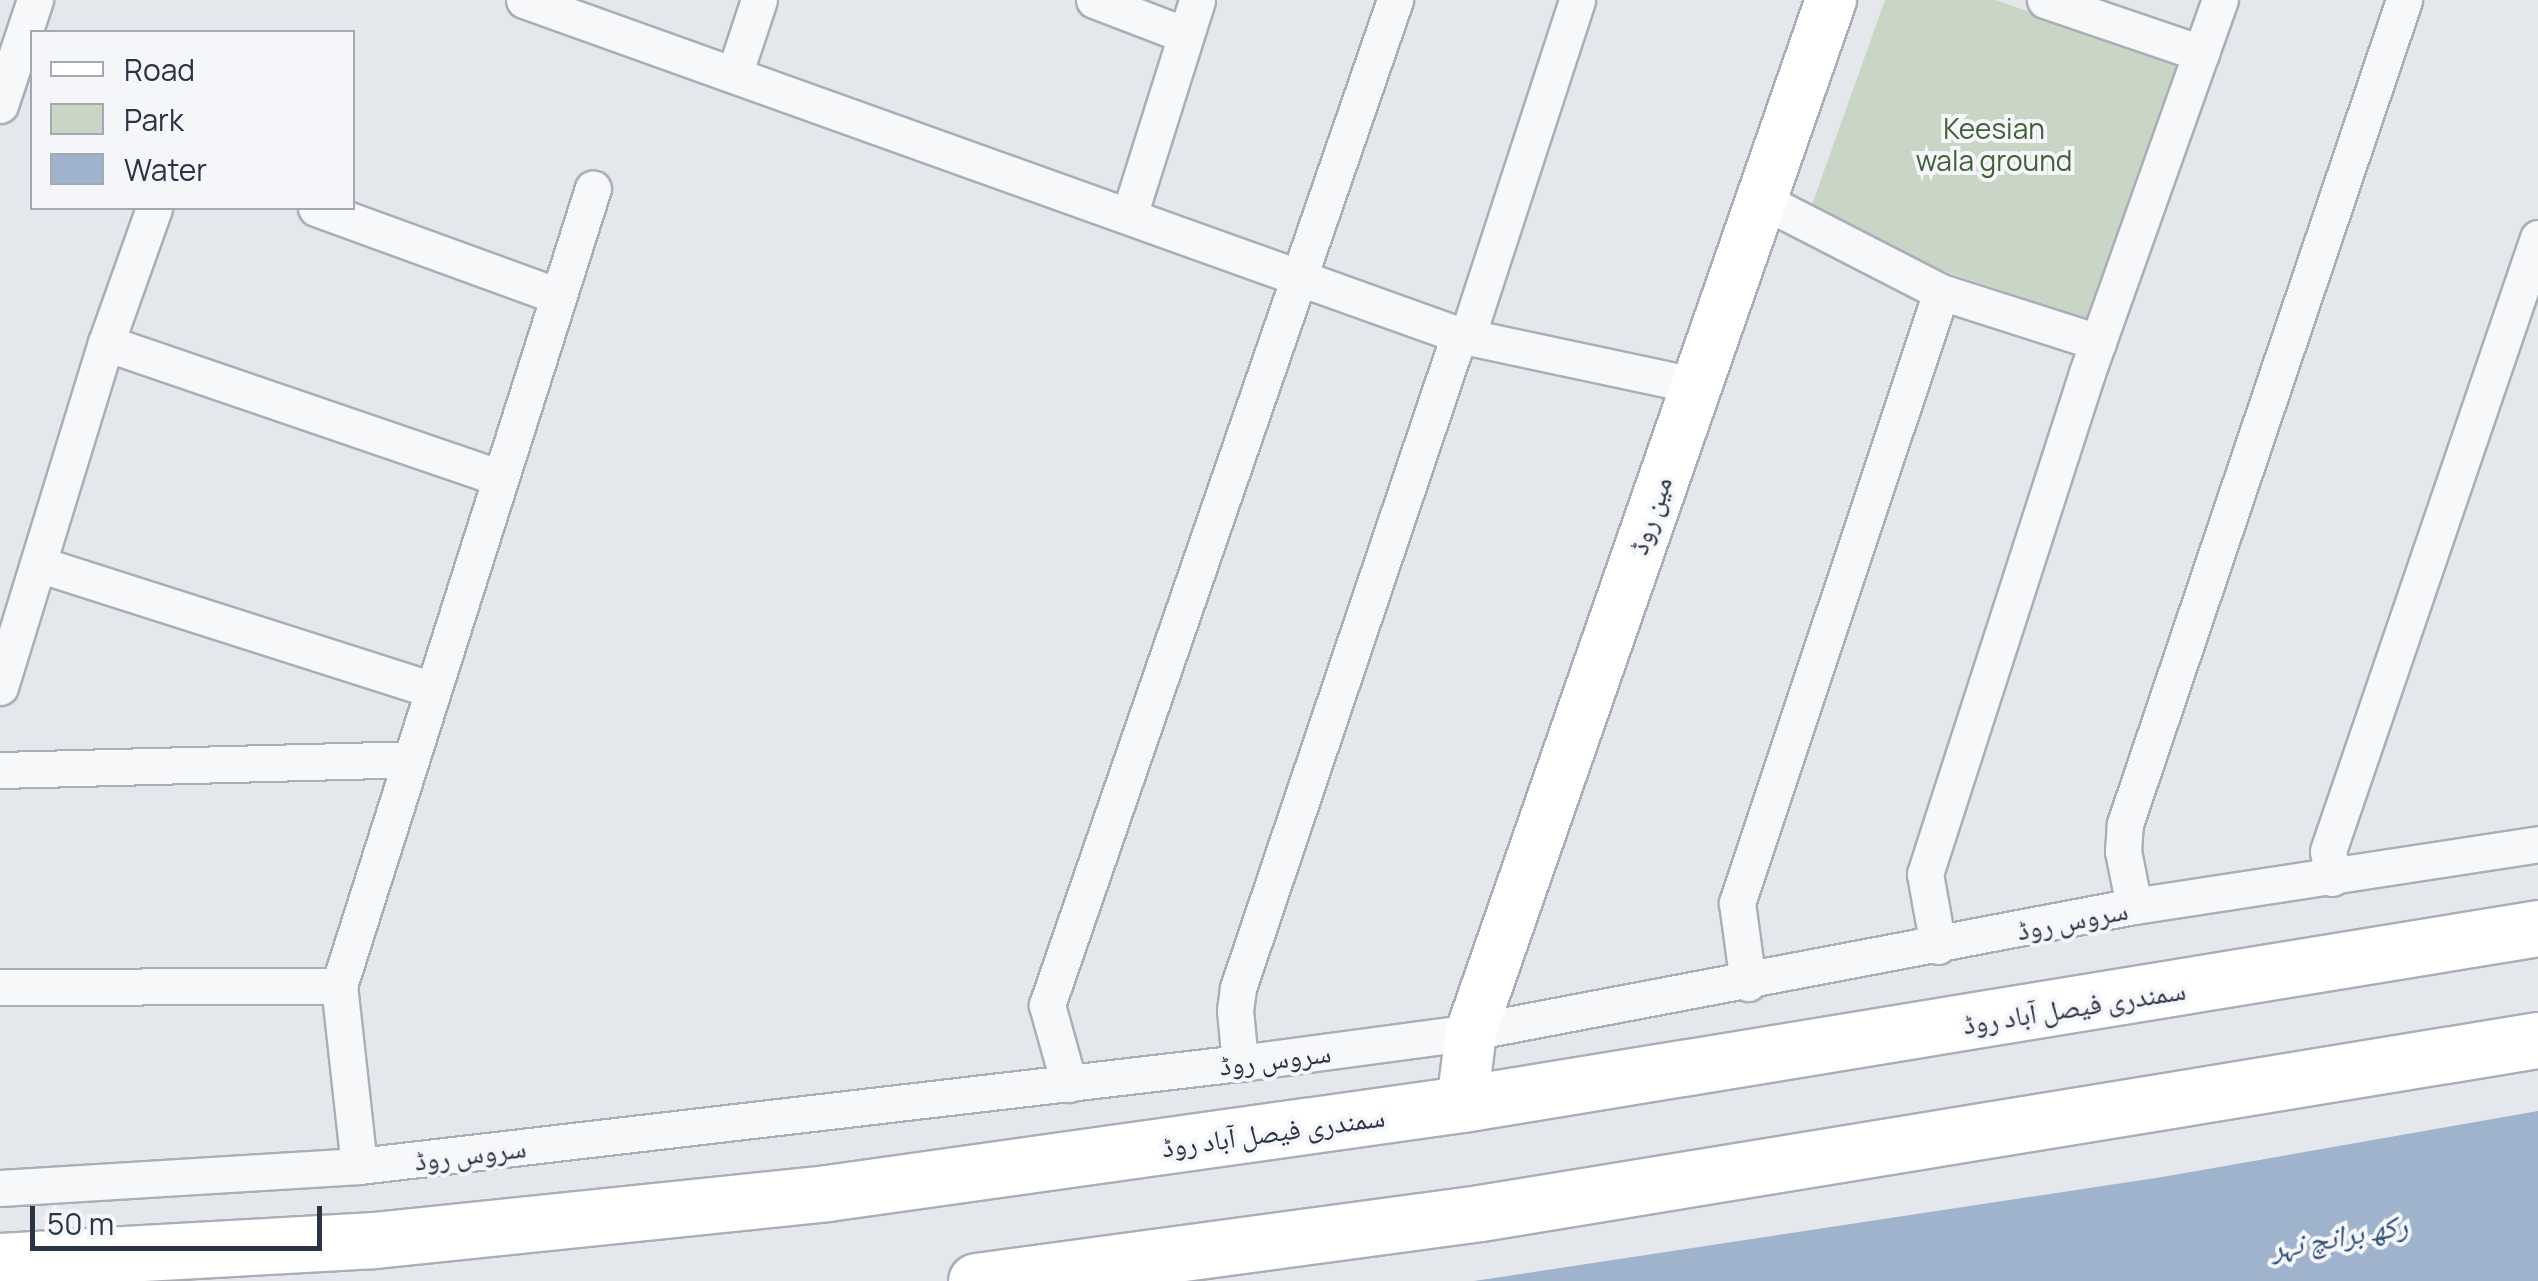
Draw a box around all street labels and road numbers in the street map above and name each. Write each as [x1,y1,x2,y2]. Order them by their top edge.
street label: مین روڈ [1620,472,1678,558]
street label: سروس روڈ [2014,892,2130,946]
street label: سمندری فیصل آباد روڈ [1960,972,2188,1040]
street label: سروس روڈ [1217,1034,1333,1082]
street label: سمندری فیصل آباد روڈ [1159,1099,1387,1163]
street label: سروس روڈ [412,1129,528,1177]

